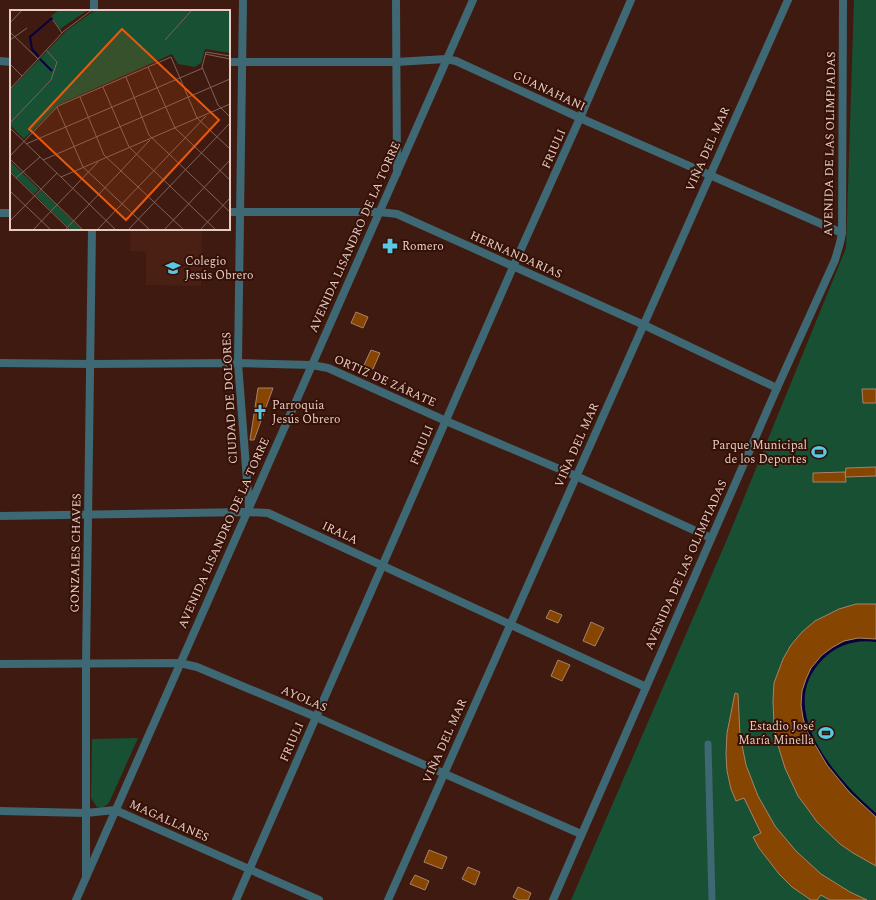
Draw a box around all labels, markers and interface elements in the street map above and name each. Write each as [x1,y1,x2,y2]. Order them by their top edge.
inset map [10,10,230,230]
street label: AVENIDA DE LAS OLIMPIADAS [819,52,841,236]
street label: GUANAHANI [509,66,589,116]
street label: VIÑA DEL MAR [681,104,735,194]
street label: FRIULI [537,126,571,172]
street label: AVENIDA LISANDRO DE LA TORRE [304,138,406,336]
street label: HERNANDARIAS [467,226,565,284]
pharmacy icon: Romero [381,237,399,255]
place label: Romero [402,237,444,256]
place label: Colegio Jesús Obrero [185,252,254,285]
school or university icon: Colegio Jesús Obrero [164,259,182,277]
street label: CIUDAD DE DOLORES [217,332,243,464]
street label: ORTIZ DE ZÁRATE [331,350,439,412]
place label: Parroquia Jesús Obrero [272,396,341,429]
street label: VIÑA DEL MAR [550,400,604,490]
church icon: Parroquia Jesús Obrero [251,403,269,421]
street label: FRIULI [405,422,439,468]
street label: AVENIDA LISANDRO DE LA TORRE [173,434,275,632]
place label: Parque Municipal de los Deportes [712,436,807,469]
sports icon: Parque Municipal de los Deportes [810,443,828,461]
street label: AVENIDA DE LAS OLIMPIADAS [640,477,732,653]
street label: GONZALES CHAVES [65,493,87,613]
street label: IRALA [319,516,361,550]
street label: AYOLAS [278,681,330,717]
street label: VIÑA DEL MAR [418,696,472,786]
place label: Estadio José María Minella [738,717,814,750]
street label: FRIULI [275,719,309,765]
sports icon: Estadio José María Minella [817,724,835,742]
street label: MAGALLANES [126,795,212,847]

